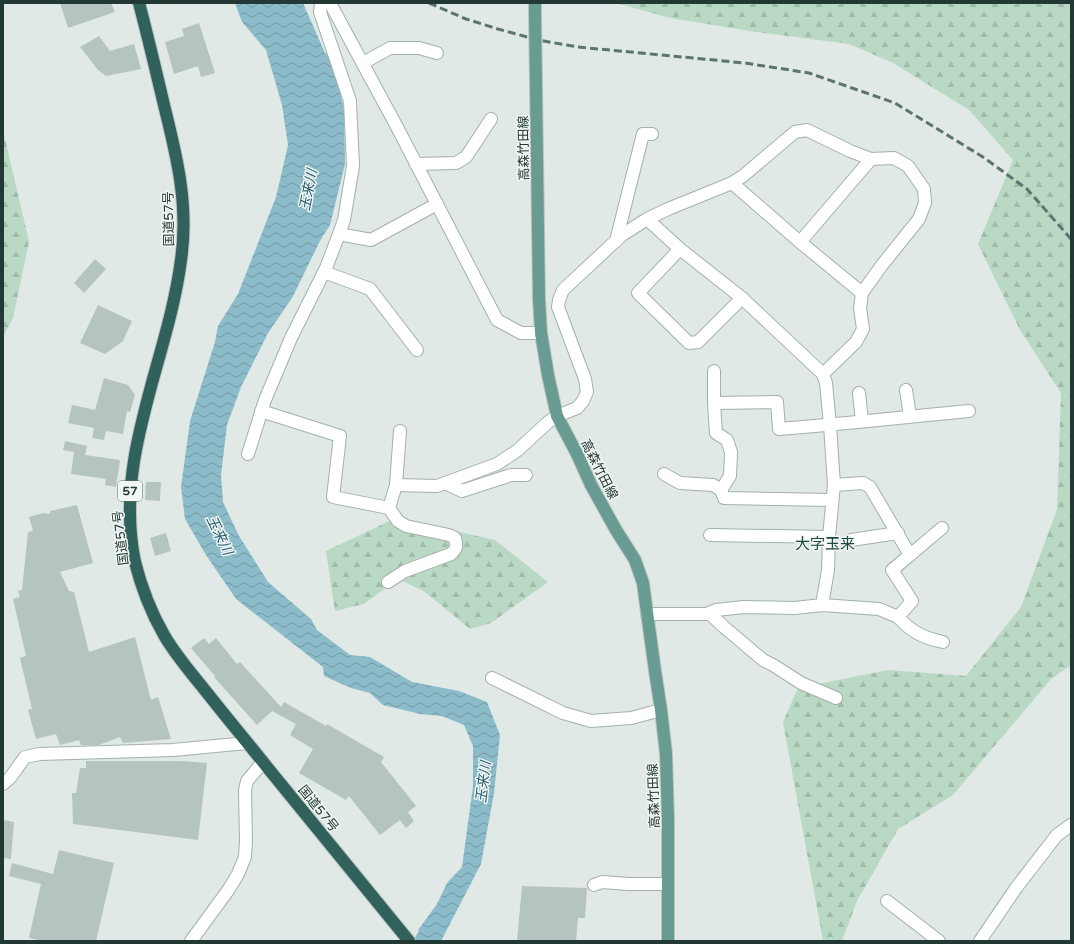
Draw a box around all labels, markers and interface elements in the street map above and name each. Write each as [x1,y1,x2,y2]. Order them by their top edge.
street label: 高森竹田線 [515,115,533,181]
water label: 玉来川 [296,166,321,212]
street label: 国道57号 [161,191,177,247]
street label: 高森竹田線 [577,437,621,502]
road number: 57 [118,481,142,501]
street label: 国道57号 [110,509,132,566]
water label: 玉来川 [203,513,237,560]
district label: 大字玉来 [795,535,855,553]
water label: 玉来川 [473,758,495,804]
street label: 高森竹田線 [645,763,663,829]
street label: 国道57号 [295,782,342,835]

